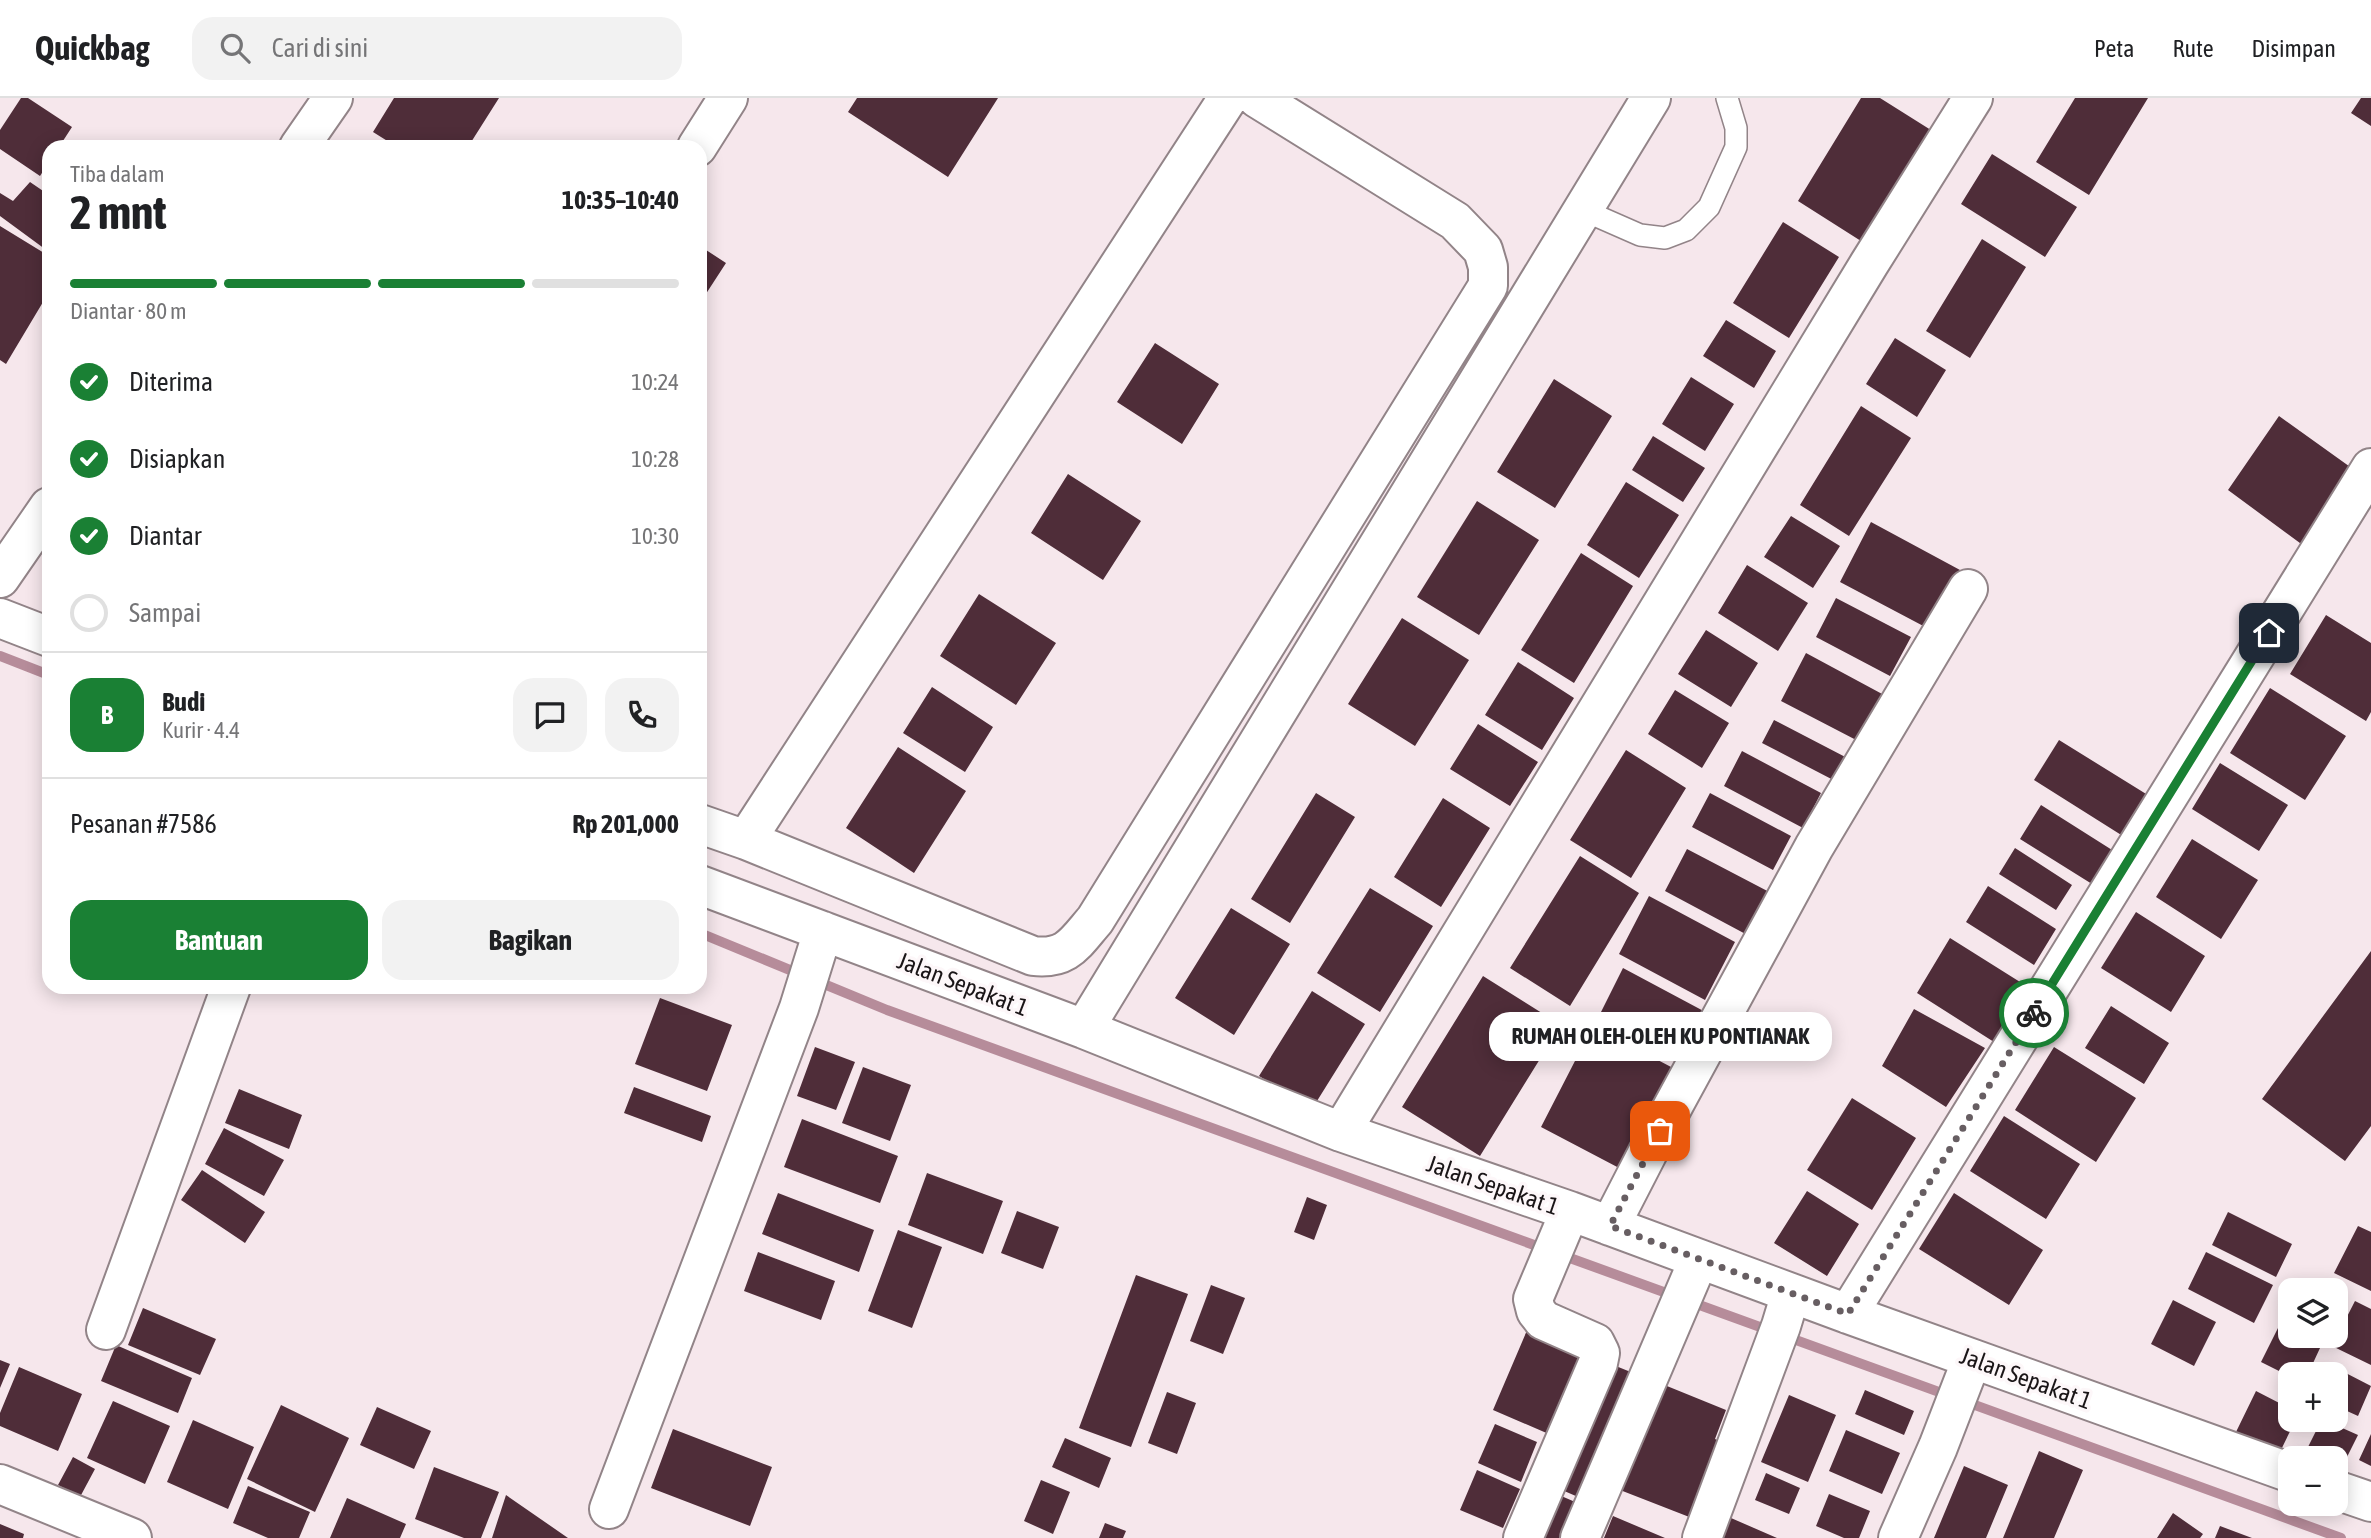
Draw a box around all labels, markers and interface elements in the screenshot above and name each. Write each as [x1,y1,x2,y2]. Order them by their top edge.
search box [192,17,682,80]
text: Quickbag [35,29,150,67]
icon: search [216,29,254,67]
text: Cari di sini [272,33,368,63]
text: Peta [2094,35,2134,62]
text: Rute [2172,35,2214,62]
text: Disimpan [2252,35,2336,62]
text: Tiba dalam [70,161,165,187]
text: 10:35–10:40 [562,185,679,215]
text: 2 mnt [70,186,167,239]
text: Diantar · 80 m [70,298,187,324]
icon: check [70,363,108,401]
text: Diterima [129,367,213,397]
text: 10:24 [631,369,679,395]
icon: check [70,440,108,478]
text: Disiapkan [129,444,225,474]
text: 10:28 [631,446,679,472]
icon: check [70,517,108,555]
text: Diantar [129,521,202,551]
text: 10:30 [631,523,679,549]
text: Sampai [129,598,201,628]
pin [2239,603,2299,663]
icon: home [2250,614,2288,652]
button: chat [513,678,587,752]
button: phone [605,678,679,752]
text: Budi [162,687,205,717]
text: B [101,700,113,730]
text: Kurir · 4.4 [162,717,240,743]
text: Pesanan #7586 [70,809,217,839]
text: Rp 201,000 [572,809,679,839]
button: Bantuan [70,900,368,980]
button: Bagikan [382,900,679,980]
street label: Jalan Sepakat 1 [894,947,1032,1021]
courier [1999,978,2069,1048]
icon: bike [2015,994,2053,1032]
callout: RUMAH OLEH-OLEH KU PONTIANAK [1488,1012,1831,1061]
text: RUMAH OLEH-OLEH KU PONTIANAK [1512,1023,1809,1049]
pin [1630,1101,1690,1161]
icon: bag [1641,1112,1679,1150]
street label: Jalan Sepakat 1 [1423,1150,1563,1220]
map controls [2278,1278,2348,1516]
button: layers [2278,1278,2348,1348]
street label: Jalan Sepakat 1 [1957,1342,2095,1414]
button: + [2278,1362,2348,1432]
button: − [2278,1446,2348,1516]

